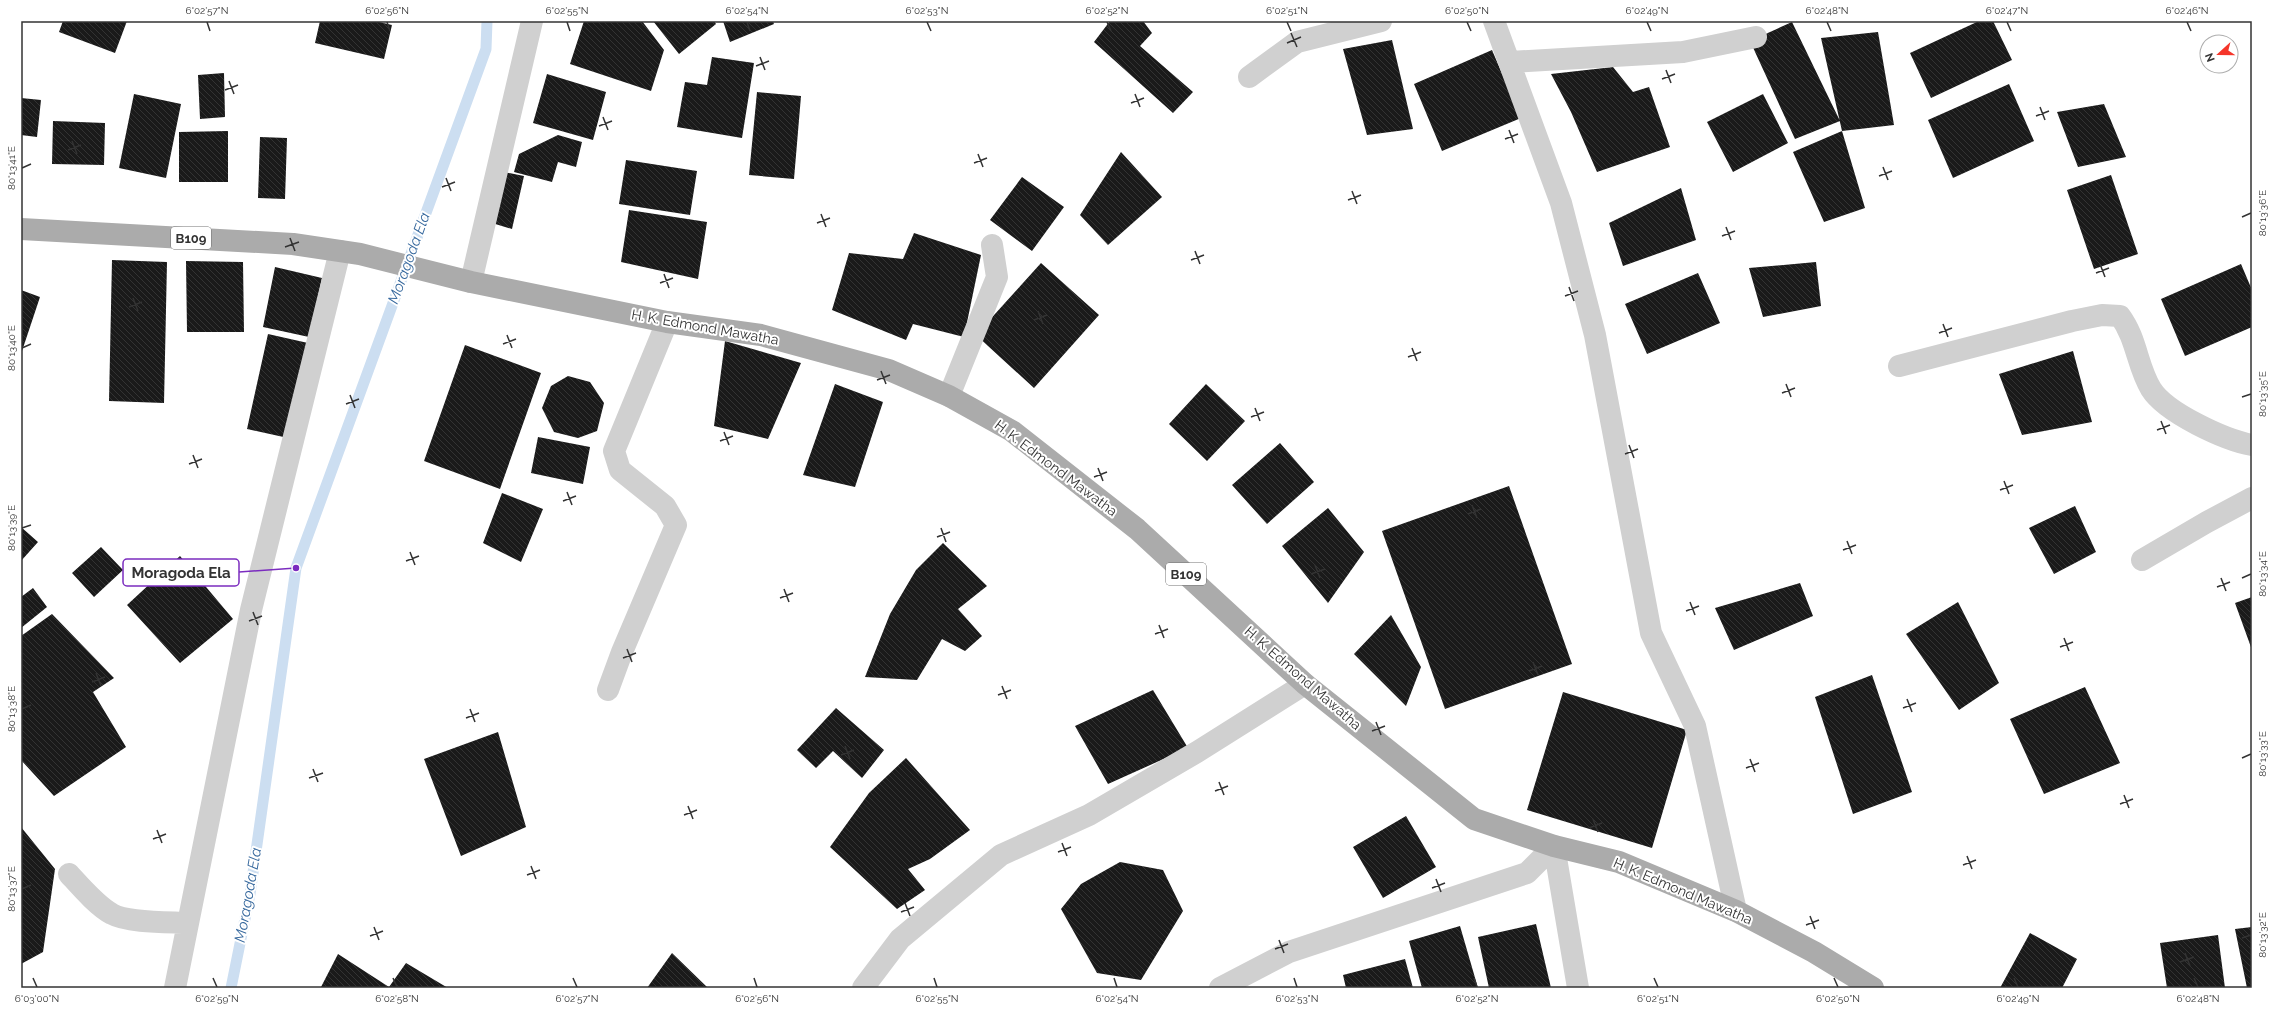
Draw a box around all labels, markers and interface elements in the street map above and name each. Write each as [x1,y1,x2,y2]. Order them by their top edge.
text: 6°02'57"N [185,5,229,16]
text: 6°02'56"N [365,5,409,16]
text: 6°02'55"N [545,5,589,16]
text: 6°02'54"N [725,5,769,16]
text: 6°02'53"N [906,5,949,16]
text: 6°02'52"N [1086,5,1128,16]
text: 6°02'51"N [1266,5,1308,16]
text: 6°02'50"N [1445,5,1489,16]
text: 6°02'49"N [1626,5,1668,16]
text: 6°02'48"N [1805,5,1849,16]
text: 6°02'47"N [1986,5,2028,16]
text: 6°02'46"N [2165,5,2209,16]
north arrow [2199,34,2239,74]
text: N [2203,51,2218,64]
text: 80°13'41"E [6,146,17,190]
text: 80°13'36"E [2257,190,2268,236]
water label: Moragoda Ela [384,210,434,306]
road number: B109 [171,227,211,249]
street label: H. K. Edmond Mawatha [630,306,780,348]
text: 80°13'40"E [6,325,17,371]
text: 80°13'35"E [2257,371,2268,417]
street label: H. K. Edmond Mawatha [992,417,1120,519]
text: 80°13'39"E [6,505,17,551]
text: 80°13'34"E [2257,551,2268,597]
callout: Moragoda Ela [123,559,239,586]
road number: B109 [1166,563,1206,585]
text: Moragoda Ela [131,564,231,582]
street label: H. K. Edmond Mawatha [1241,623,1365,733]
text: 80°13'38"E [6,686,17,732]
text: 80°13'33"E [2257,731,2268,777]
water label: Moragoda Ela [231,846,265,944]
street label: H. K. Edmond Mawatha [1611,854,1755,928]
text: 80°13'37"E [6,866,17,912]
text: 80°13'32"E [2257,912,2268,958]
text: 6°03'00"N [15,993,59,1004]
text: 6°02'59"N [195,993,239,1004]
text: 6°02'58"N [375,993,419,1004]
text: 6°02'57"N [555,993,599,1004]
text: 6°02'56"N [735,993,779,1004]
text: 6°02'55"N [915,993,959,1004]
text: 6°02'54"N [1095,993,1139,1004]
text: 6°02'53"N [1276,993,1319,1004]
text: 6°02'52"N [1456,993,1498,1004]
text: 6°02'51"N [1637,993,1679,1004]
text: 6°02'50"N [1816,993,1860,1004]
text: 6°02'49"N [1997,993,2039,1004]
text: 6°02'48"N [2176,993,2220,1004]

